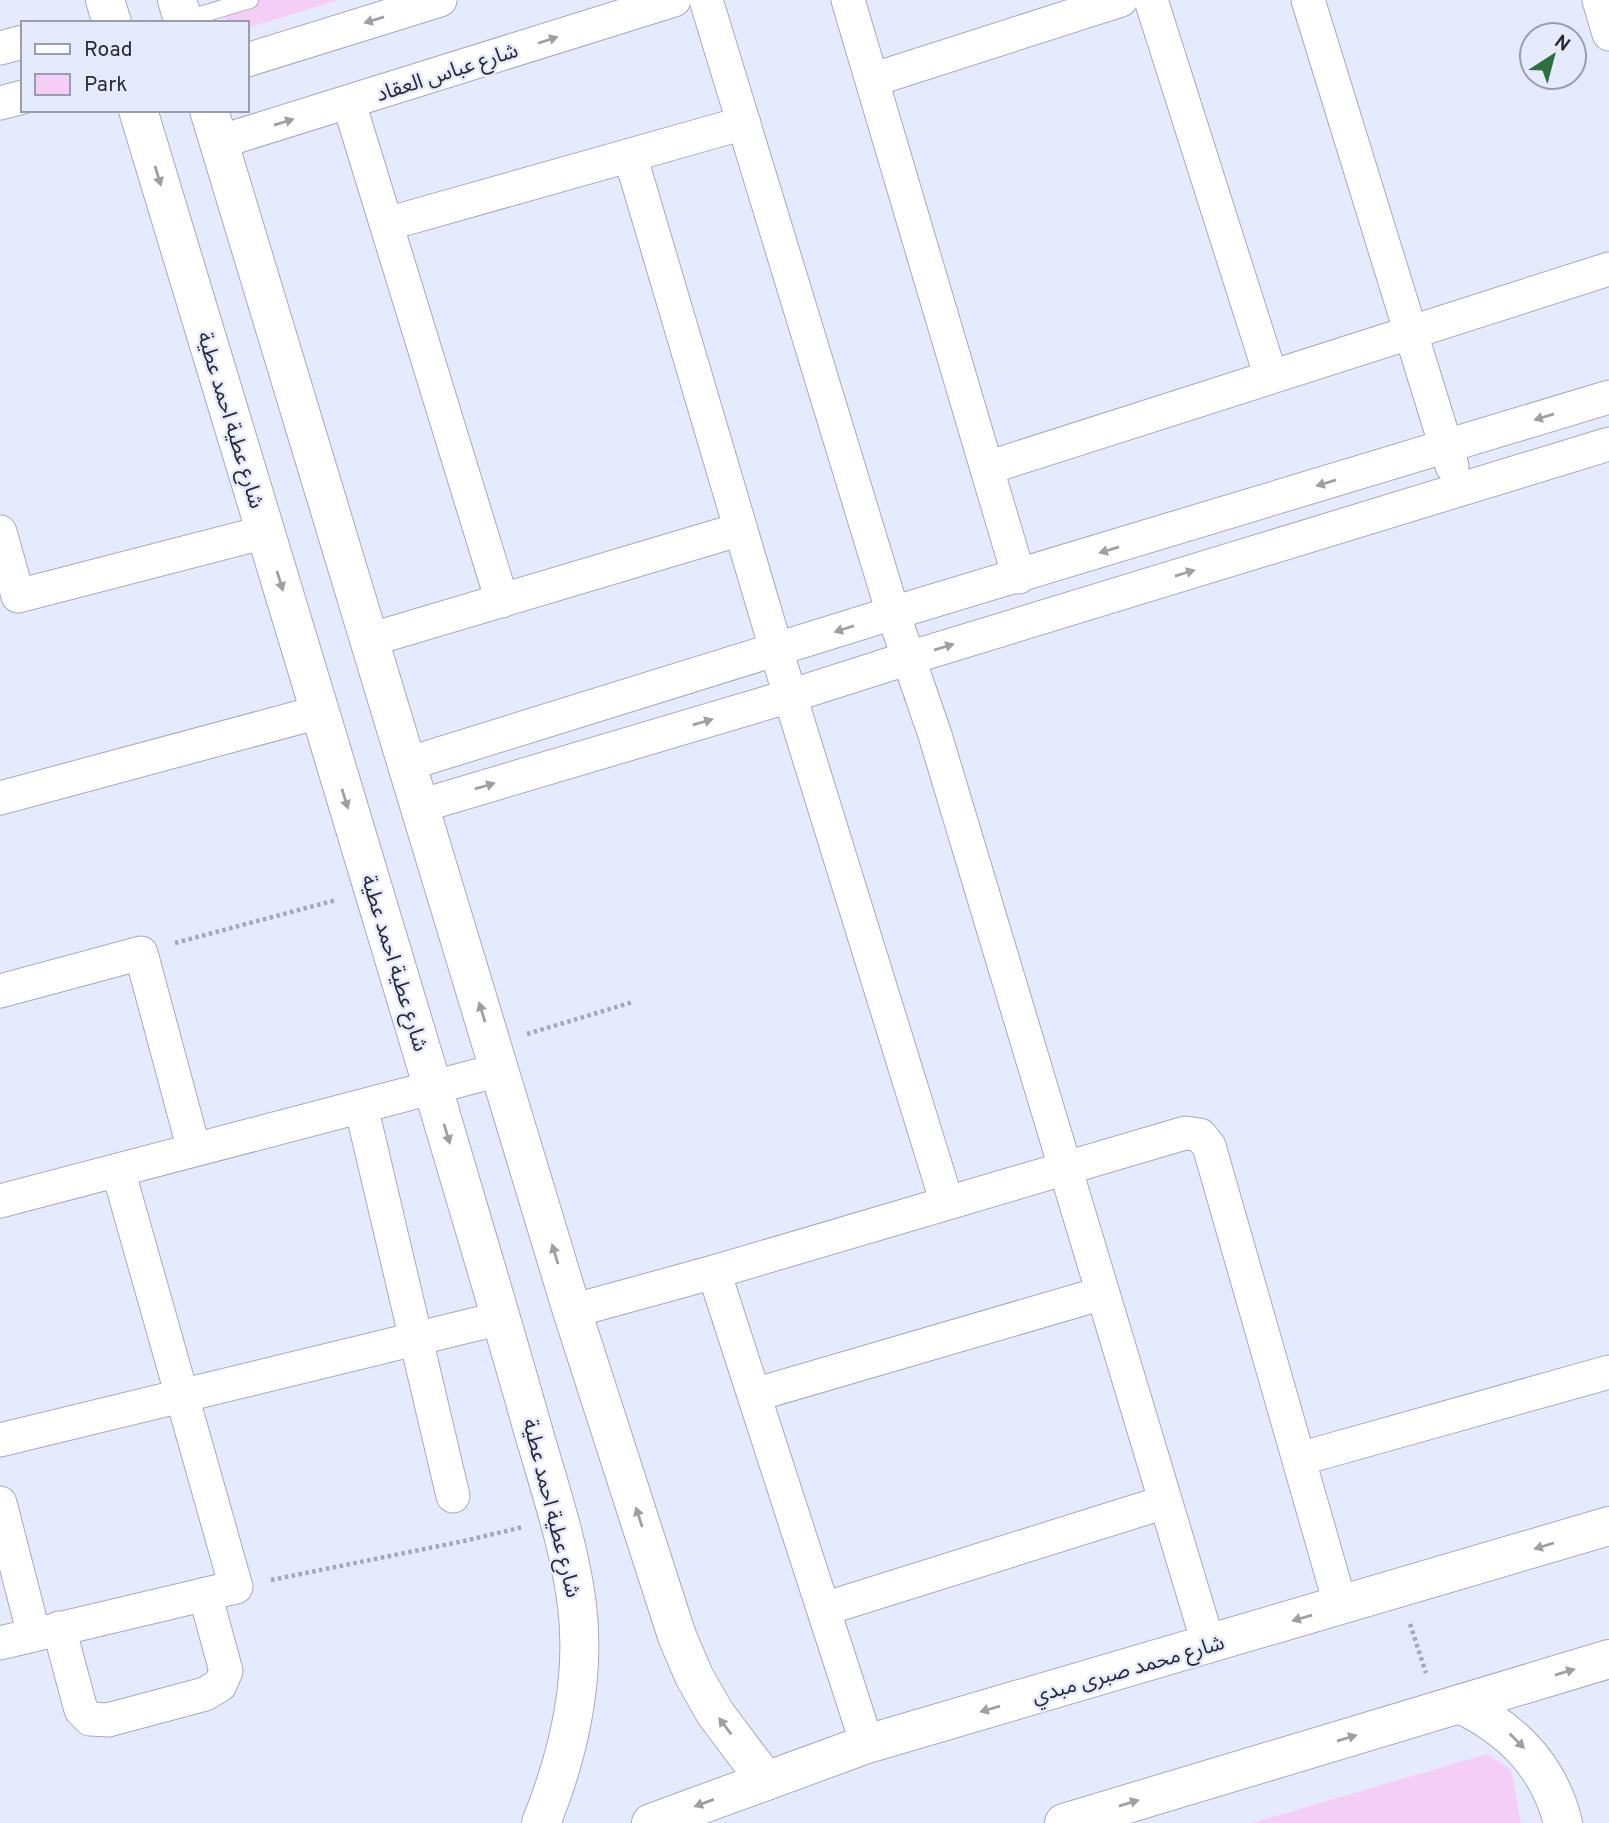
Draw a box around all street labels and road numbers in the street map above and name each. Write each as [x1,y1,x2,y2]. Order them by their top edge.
street label: شارع عباس العقاد [373,38,522,109]
street label: شارع عطية احمد عطية [190,329,269,512]
street label: شارع عطية احمد عطية [354,872,433,1055]
street label: شارع عطية احمد عطية [515,1416,586,1601]
street label: شارع محمد صبرى مبدي [1029,1630,1228,1712]

